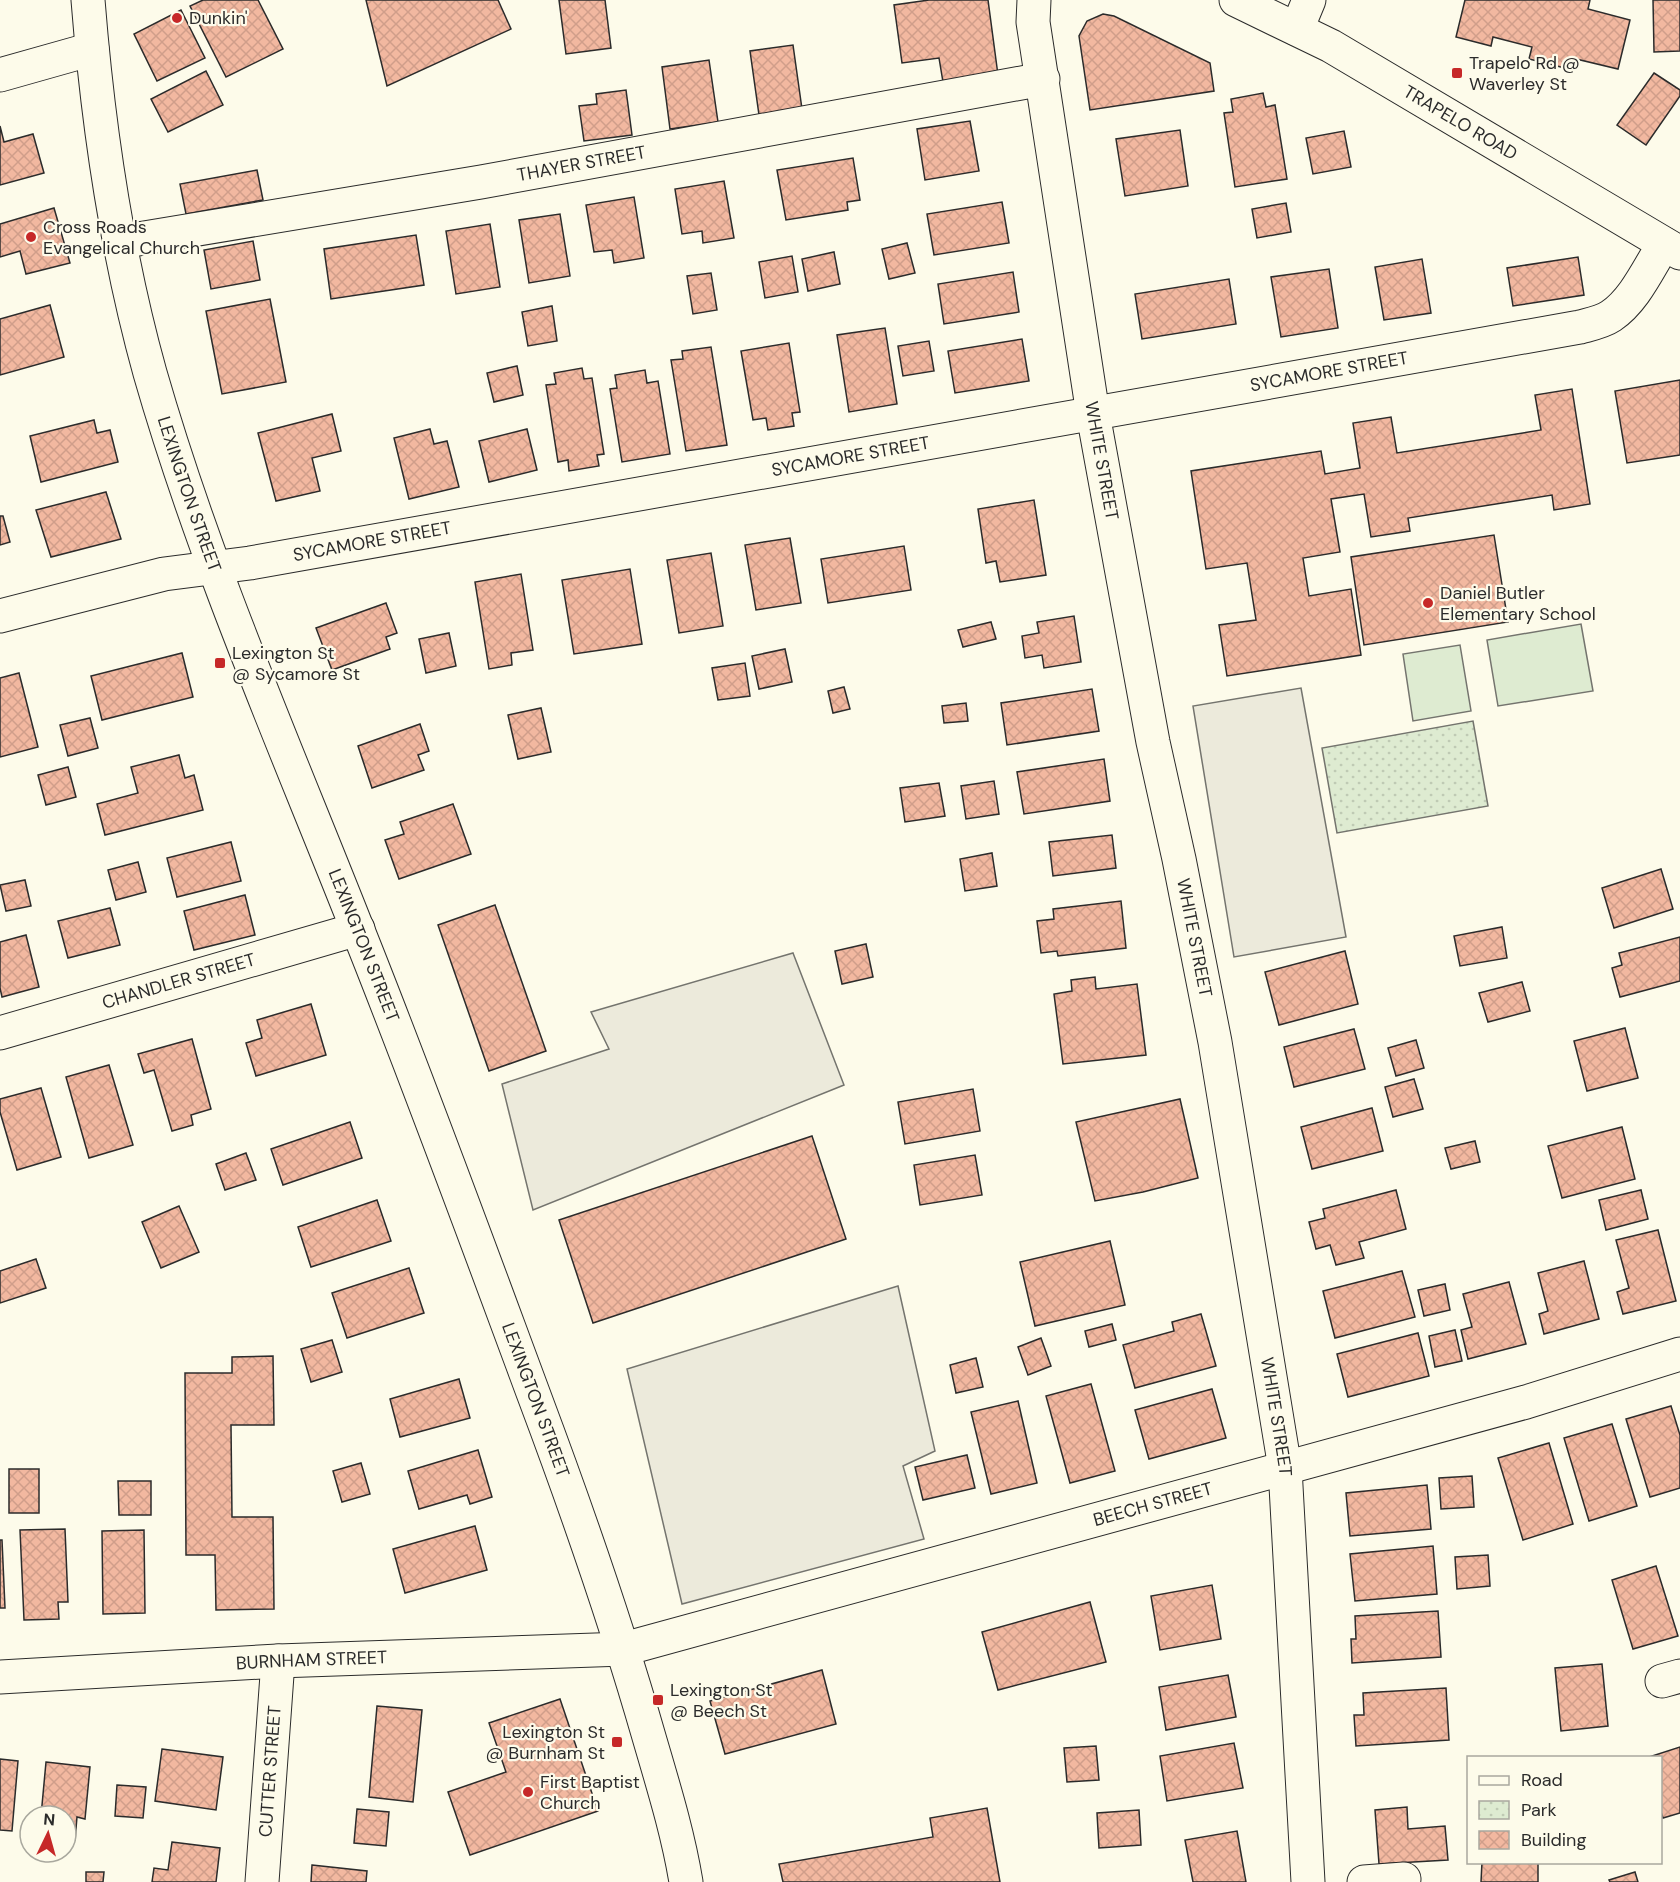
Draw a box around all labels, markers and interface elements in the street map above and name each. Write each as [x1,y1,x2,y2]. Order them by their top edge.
place label: Dunkin' [189,6,248,30]
marker: Dunkin' [170,11,184,25]
place label: Trapelo Rd @ Waverley St [1469,51,1580,96]
marker: Trapelo Rd @ Waverley St [1450,66,1464,80]
street label: TRAPELO ROAD [1399,80,1522,166]
street label: THAYER STREET [515,140,648,187]
place label: Cross Roads Evangelical Church [43,215,200,260]
marker: Cross Roads Evangelical Church [24,230,38,244]
street label: SYCAMORE STREET [1248,346,1410,397]
street label: WHITE STREET [1079,400,1124,522]
street label: LEXINGTON STREET [152,413,227,575]
street label: SYCAMORE STREET [770,431,932,482]
street label: SYCAMORE STREET [291,516,453,567]
place label: Daniel Butler Elementary School [1440,581,1596,626]
marker: Daniel Butler Elementary School [1421,596,1435,610]
place label: Lexington St @ Sycamore St [232,641,360,686]
marker: Lexington St @ Sycamore St [213,656,227,670]
street label: LEXINGTON STREET [323,865,405,1026]
street label: WHITE STREET [1171,876,1218,999]
street label: CHANDLER STREET [99,947,258,1015]
street label: LEXINGTON STREET [496,1319,575,1480]
street label: WHITE STREET [1255,1355,1297,1477]
street label: BEECH STREET [1091,1476,1215,1532]
street label: BURNHAM STREET [235,1645,388,1675]
place label: Lexington St @ Beech St [670,1678,773,1723]
marker: Lexington St @ Beech St [651,1693,665,1707]
street label: CUTTER STREET [253,1705,287,1838]
place label: Lexington St @ Burnham St [485,1720,605,1765]
marker: Lexington St @ Burnham St [610,1735,624,1749]
legend [1467,1756,1662,1864]
text: Road [1521,1768,1563,1792]
place label: First Baptist Church [540,1770,640,1815]
marker: First Baptist Church [521,1785,535,1799]
text: Park [1521,1798,1557,1822]
north arrow [18,1804,78,1864]
text: N [43,1809,56,1831]
text: Building [1521,1828,1586,1852]

